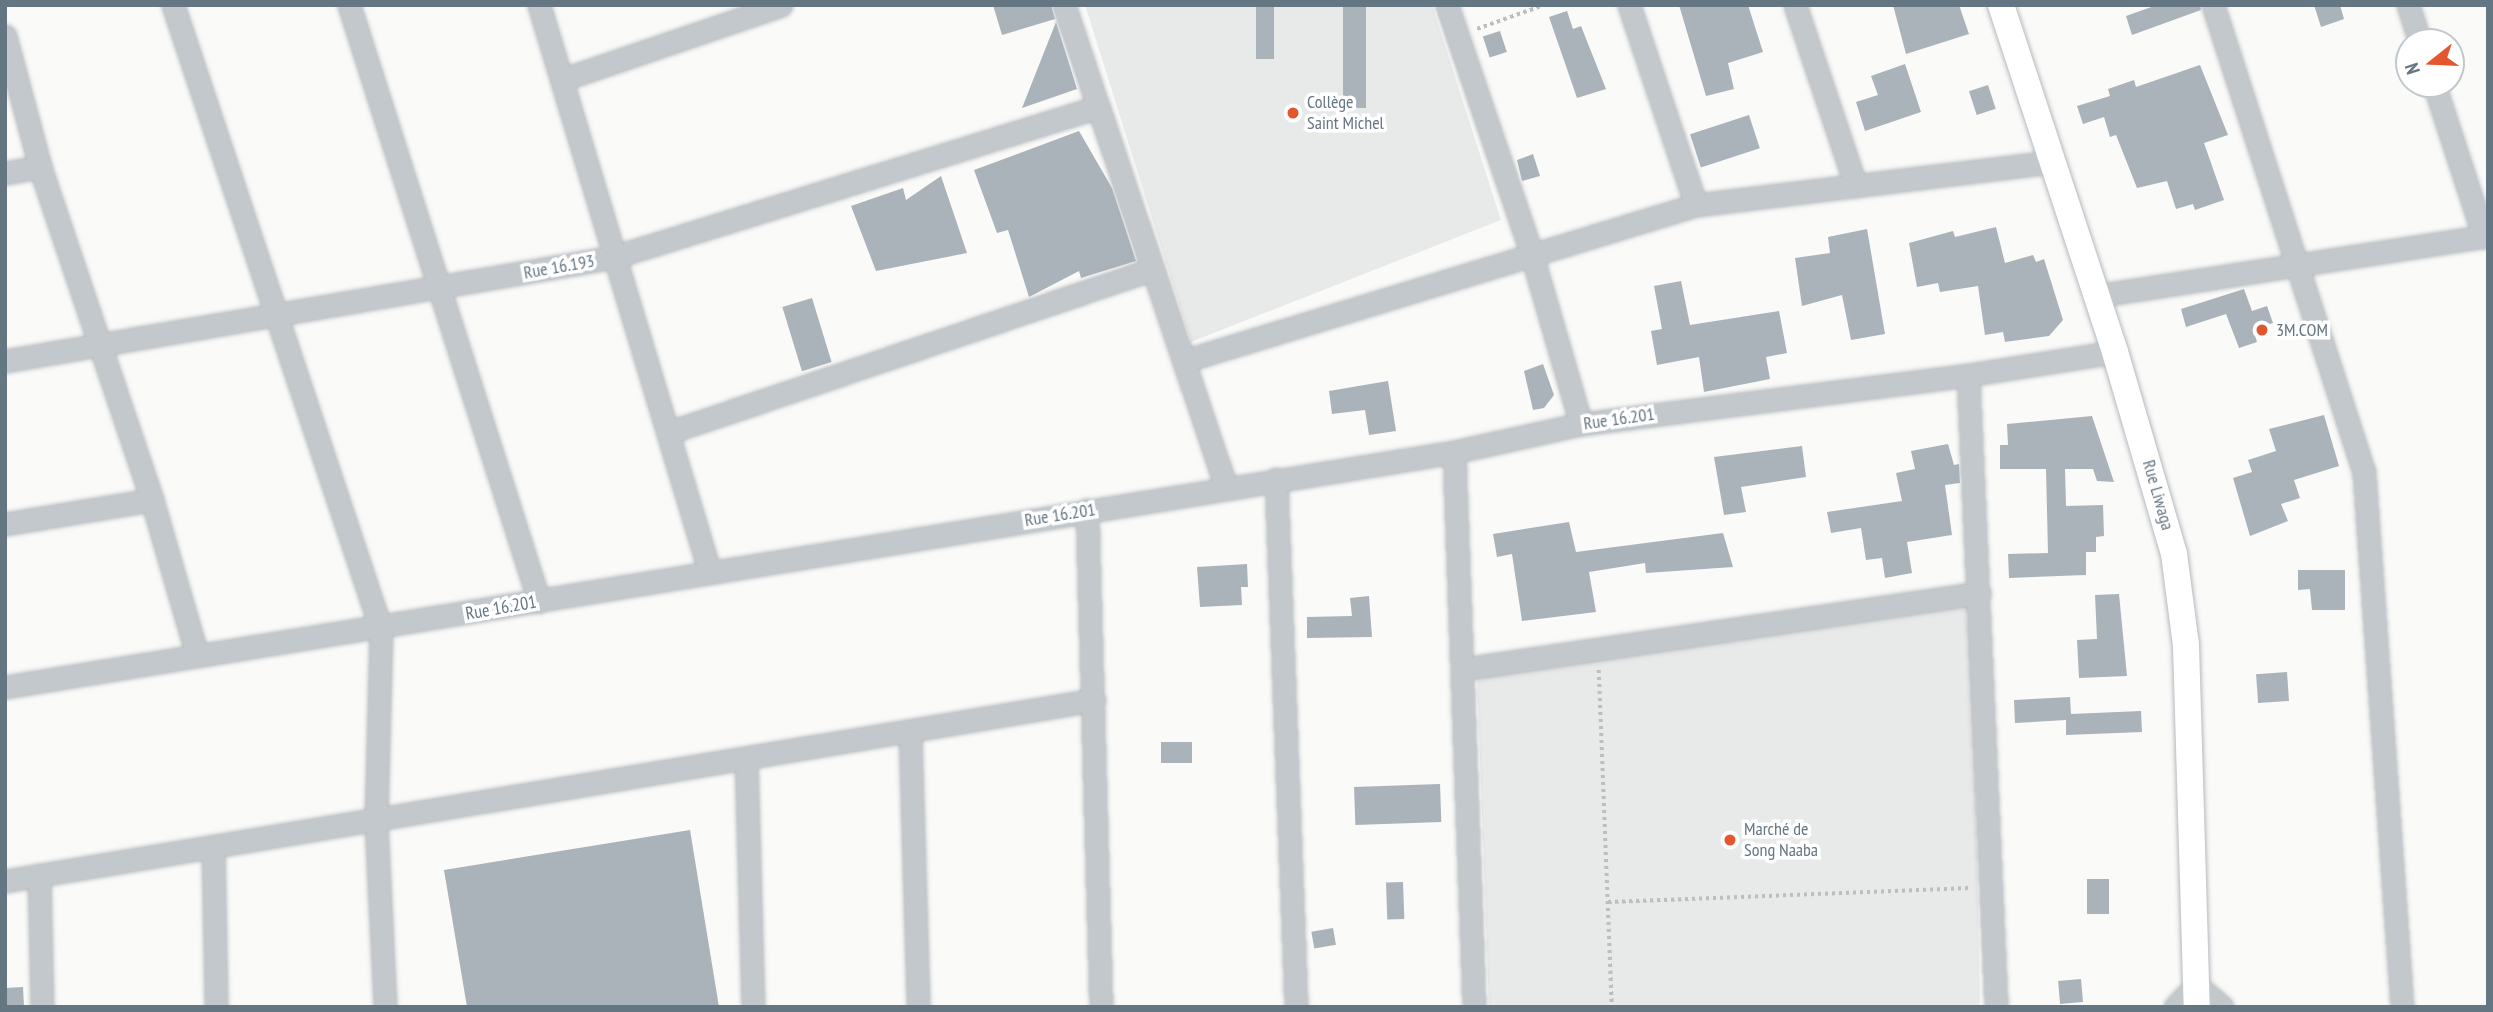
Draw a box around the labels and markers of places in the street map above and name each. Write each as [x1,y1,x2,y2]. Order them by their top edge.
place label: Collège Saint Michel [1307,92,1384,134]
marker: Collège Saint Michel [1285,105,1301,121]
place label: 3M.COM [2276,319,2328,341]
marker: 3M.COM [2254,322,2270,338]
place label: Marché de Song Naaba [1744,819,1818,862]
marker: Marché de Song Naaba [1722,832,1738,848]

